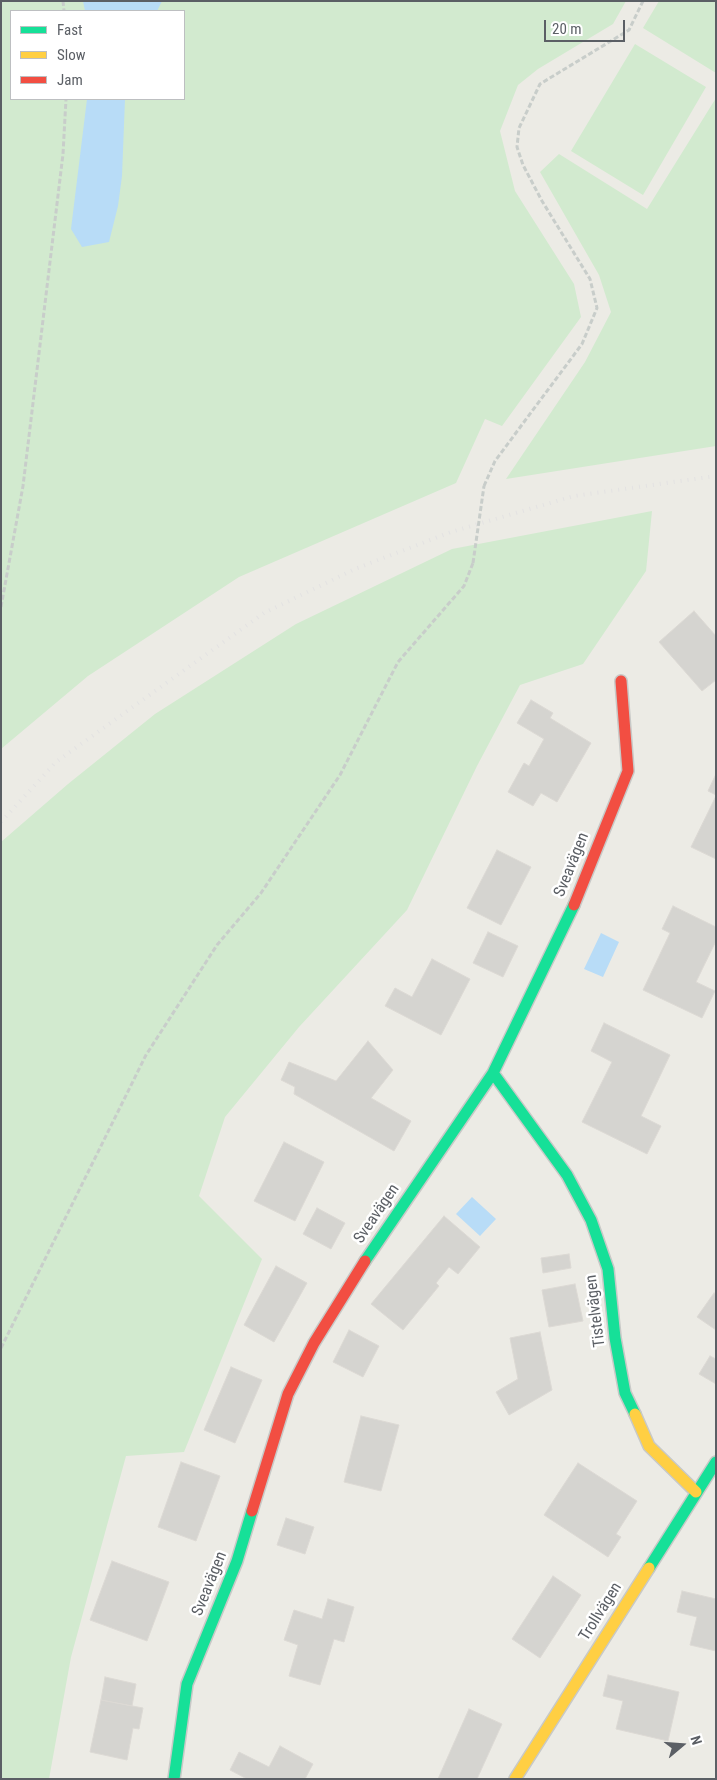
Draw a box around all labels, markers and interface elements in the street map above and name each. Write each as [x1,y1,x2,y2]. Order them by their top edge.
legend [10,10,185,100]
scale bar [547,10,628,42]
text: 20 m [552,20,582,38]
text: Fast [57,21,82,39]
text: Slow [57,46,86,64]
text: Jam [57,71,83,89]
street label: Sveavägen [550,830,594,900]
street label: Sveavägen [350,1181,404,1247]
street label: Tistelvägen [582,1274,610,1348]
street label: Sveavägen [188,1549,232,1619]
street label: Trollvägen [576,1579,626,1645]
north arrow [657,1720,707,1770]
text: N [687,1734,705,1747]

